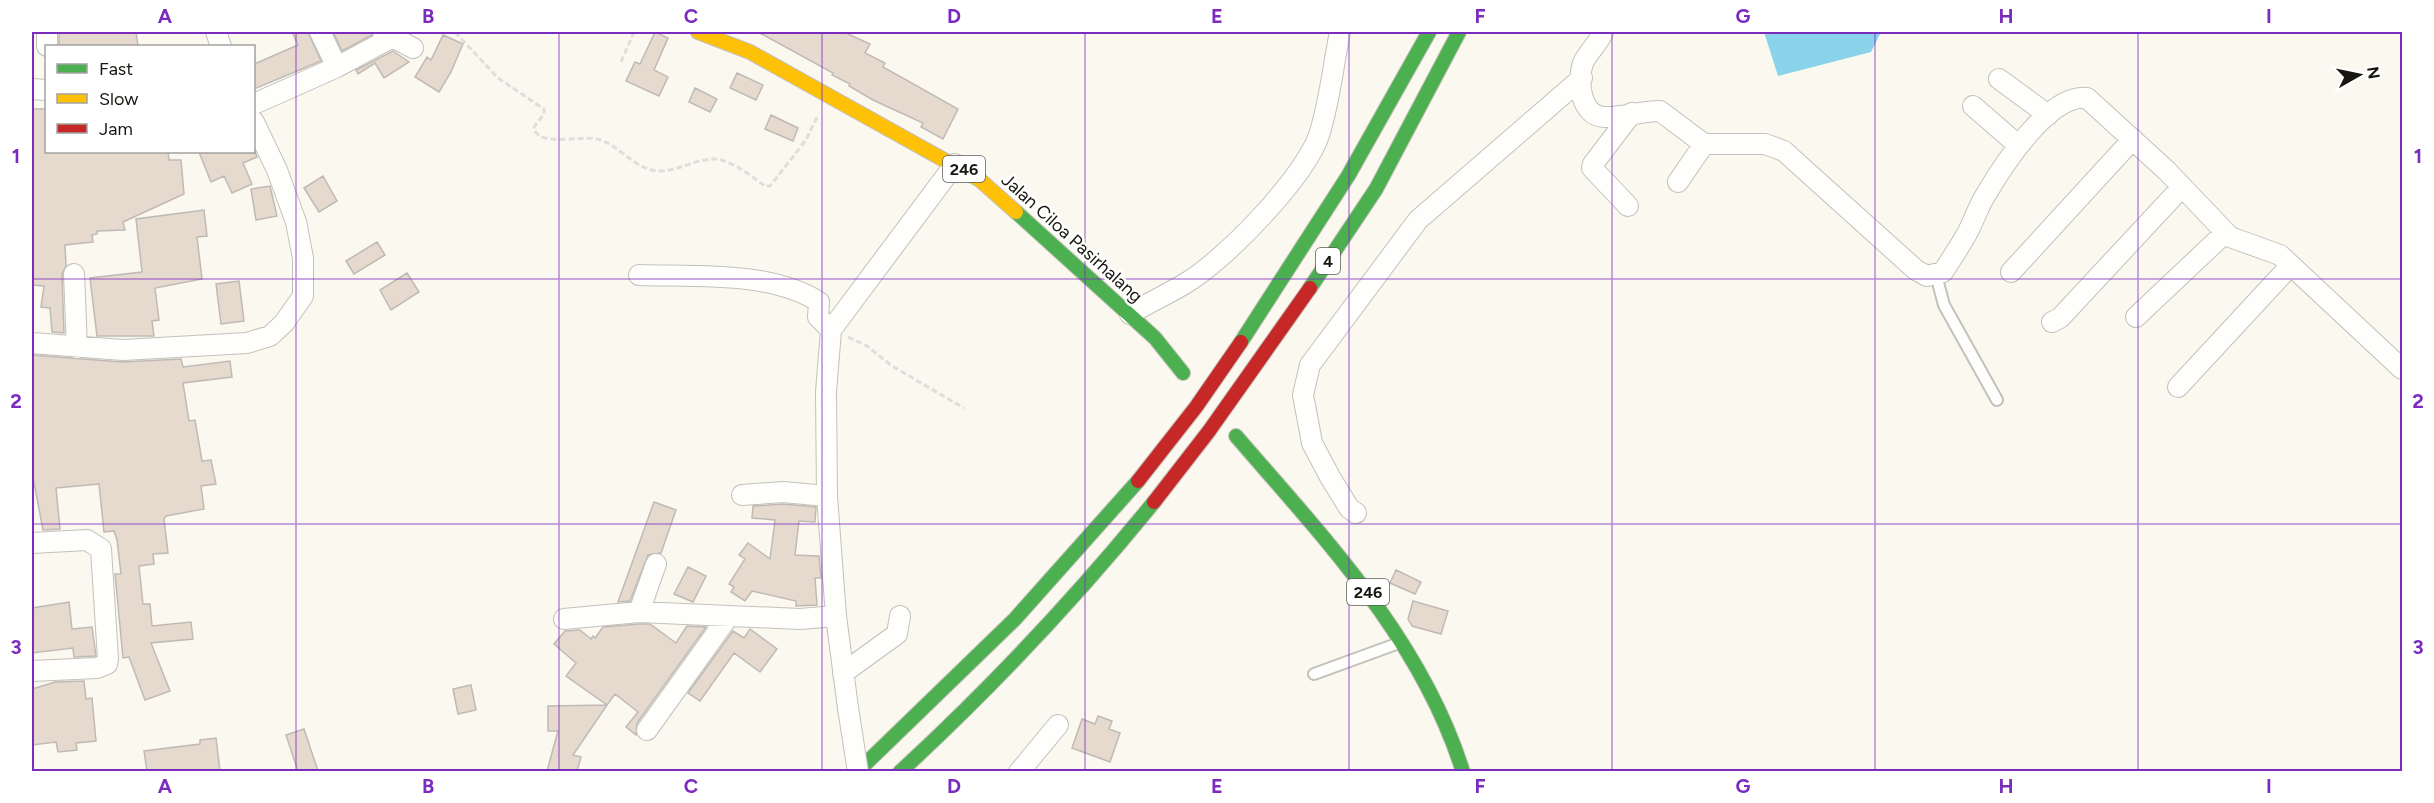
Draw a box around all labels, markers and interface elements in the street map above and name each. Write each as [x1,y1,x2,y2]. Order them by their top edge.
text: A [158,4,173,28]
text: B [422,4,434,28]
text: C [684,4,698,28]
text: D [947,4,961,28]
text: E [1211,4,1223,28]
text: F [1474,4,1486,28]
text: G [1736,4,1751,28]
text: H [1999,4,2014,28]
text: I [2266,4,2272,28]
legend [45,45,255,153]
north arrow [2329,45,2389,105]
text: Fast [99,58,133,80]
text: N [2363,65,2384,80]
text: Slow [99,88,138,110]
text: Jam [99,118,133,140]
text: 1 [12,144,20,168]
text: 1 [2414,144,2422,168]
road number: 246 [943,156,985,182]
street label: Jalan Ciloa Pasirhalang [997,169,1147,307]
road number: 4 [1316,248,1340,274]
text: 2 [10,389,22,413]
text: 2 [2412,389,2424,413]
road number: 246 [1347,579,1389,605]
text: 3 [10,635,22,659]
text: 3 [2412,635,2424,659]
text: A [158,774,173,798]
text: B [422,774,434,798]
text: C [684,774,698,798]
text: D [947,774,961,798]
text: E [1211,774,1223,798]
text: F [1474,774,1486,798]
text: G [1736,774,1751,798]
text: H [1999,774,2014,798]
text: I [2266,774,2272,798]

